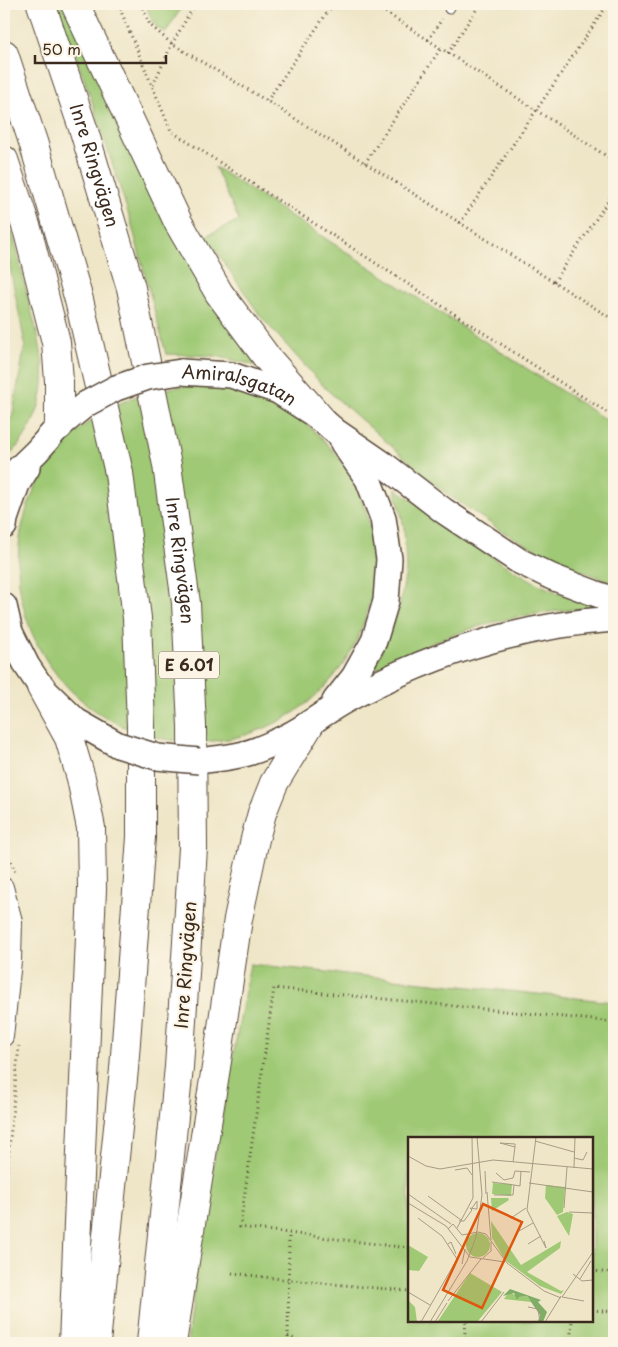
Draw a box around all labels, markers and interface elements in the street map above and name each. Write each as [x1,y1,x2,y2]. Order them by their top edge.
scale bar [35,32,166,64]
text: 50 m [42,37,81,60]
street label: Inre Ringvägen [64,100,127,230]
street label: Amiralsgatan [181,357,303,412]
street label: Inre Ringvägen [160,495,202,625]
road number: E 6.01 [159,652,219,678]
street label: Inre Ringvägen [167,900,202,1030]
inset map [408,1137,593,1322]

